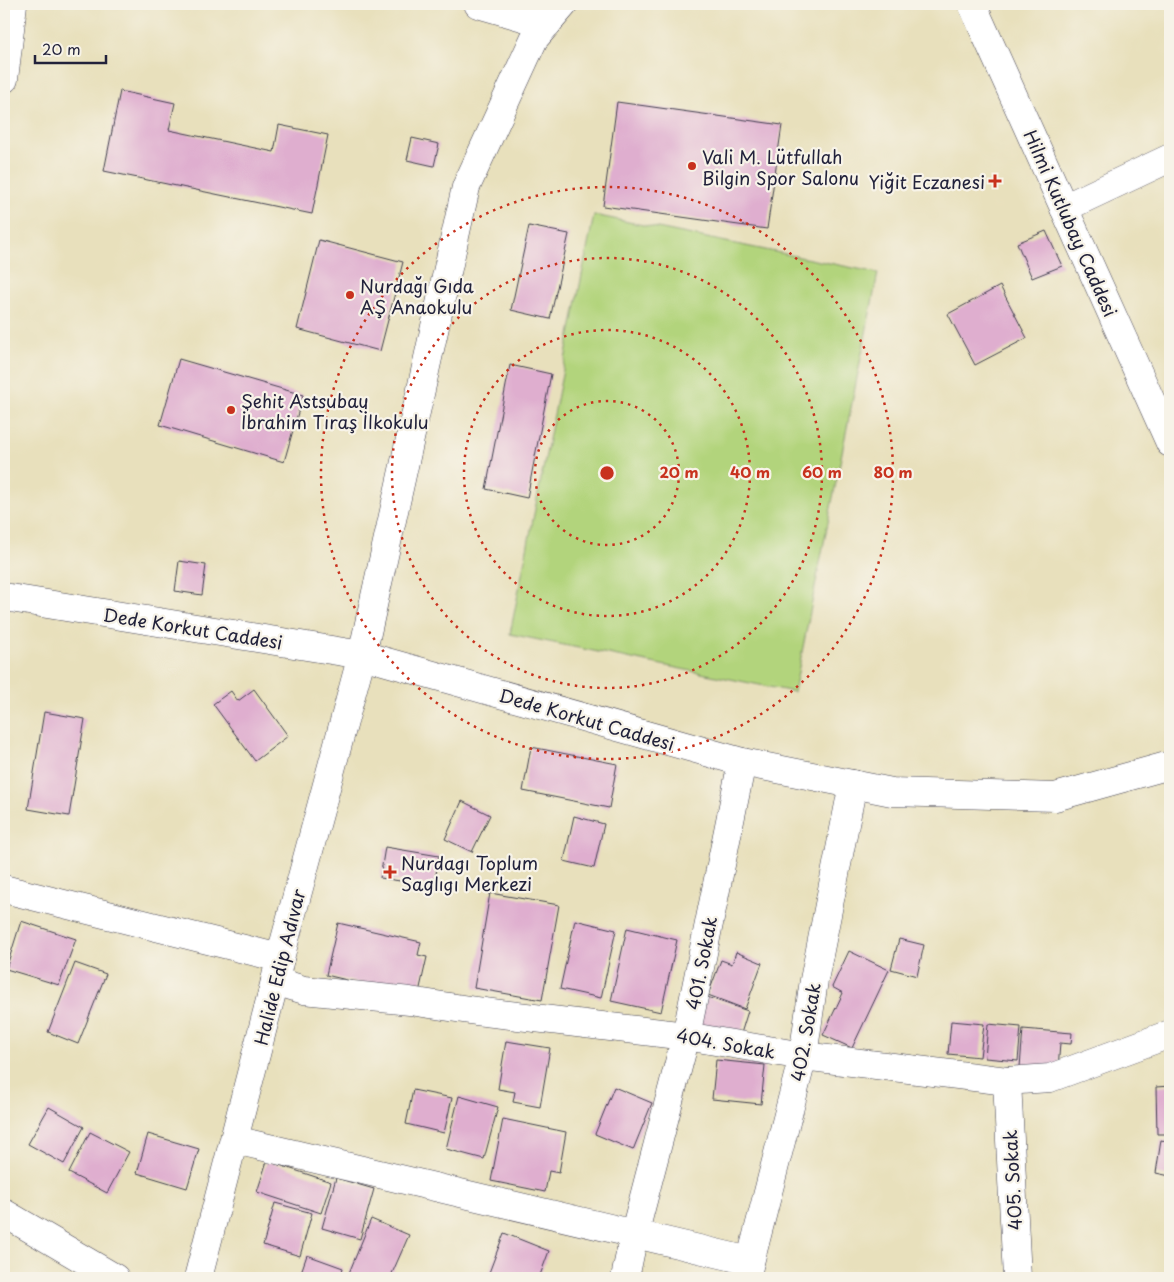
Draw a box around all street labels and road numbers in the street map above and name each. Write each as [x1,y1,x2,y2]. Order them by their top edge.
street label: Hilmi Kutlubay Caddesi [1018,125,1124,321]
street label: Dede Korkut Caddesi [101,600,285,656]
street label: Dede Korkut Caddesi [496,681,678,757]
street label: Halide Edip Adıvar [247,885,312,1048]
street label: 401. Sokak [679,914,723,1012]
street label: 402. Sokak [783,981,827,1083]
street label: 404. Sokak [674,1021,778,1065]
street label: 405. Sokak [996,1129,1028,1231]

